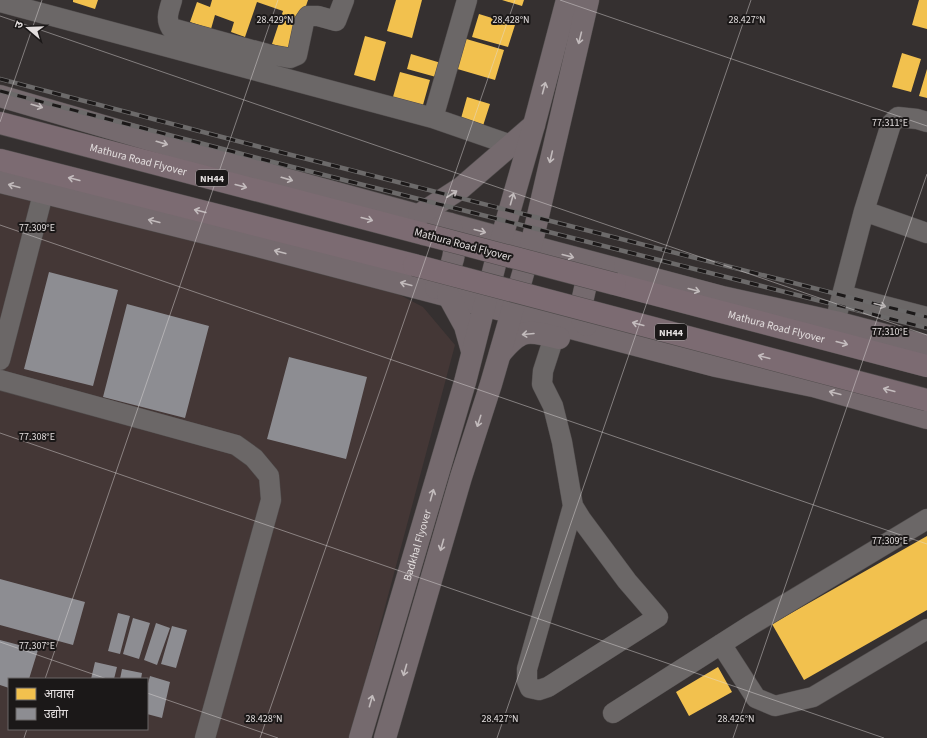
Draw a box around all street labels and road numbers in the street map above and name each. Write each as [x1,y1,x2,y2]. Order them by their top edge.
street label: Mathura Road Flyover [88,140,189,180]
road number: NH44 [196,170,228,186]
street label: Mathura Road Flyover [413,224,513,265]
street label: Mathura Road Flyover [726,307,827,347]
road number: NH44 [655,324,687,340]
street label: Badkhal Flyover [400,508,435,583]

